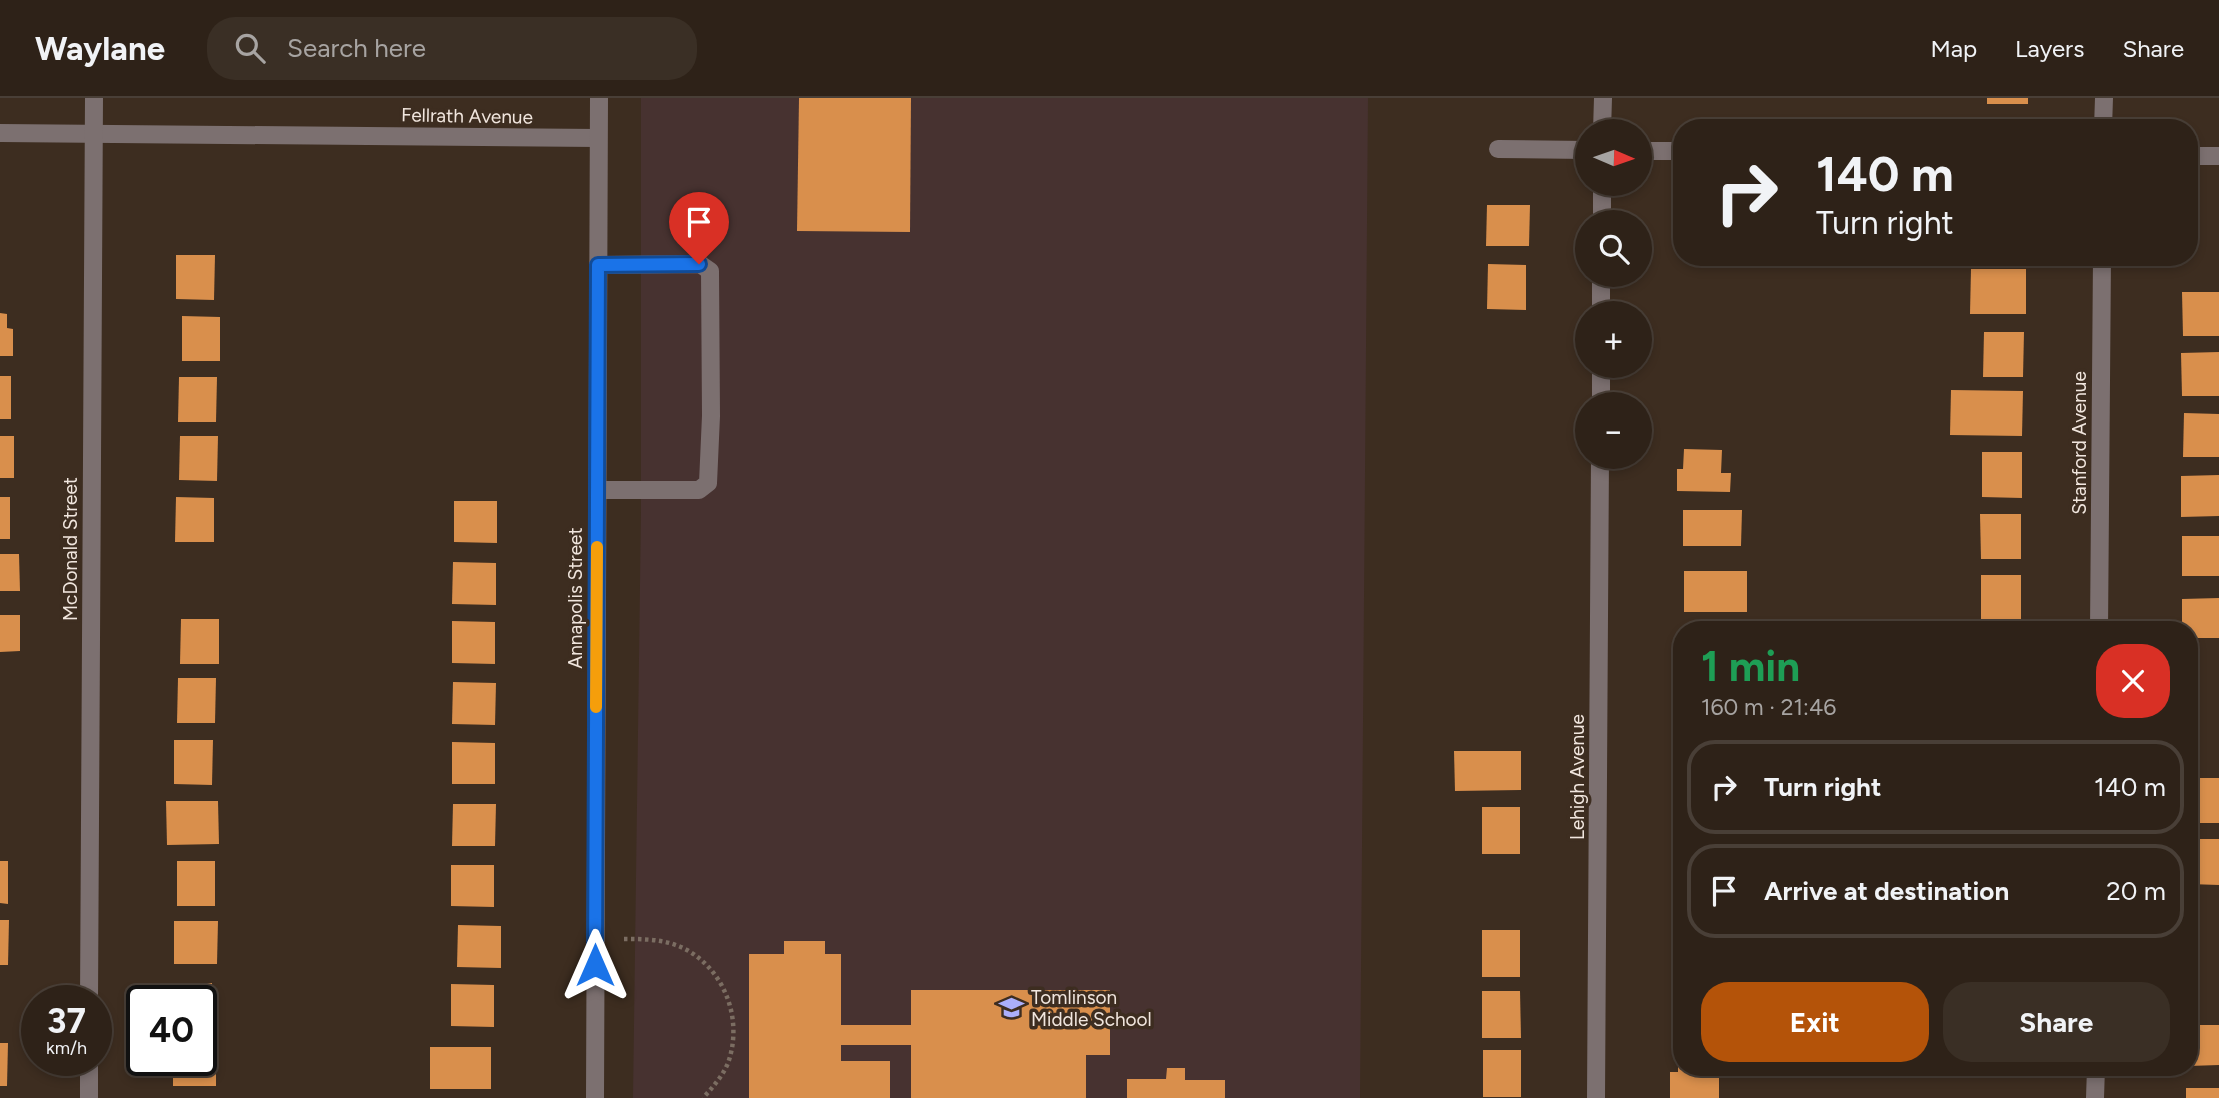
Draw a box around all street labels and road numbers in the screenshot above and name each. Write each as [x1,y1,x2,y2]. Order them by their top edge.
street label: Fellrath Avenue [401,103,533,129]
street label: Stanford Avenue [2068,371,2091,515]
street label: McDonald Street [59,477,82,621]
street label: Annapolis Street [564,527,587,669]
street label: Lehigh Avenue [1566,714,1589,840]

